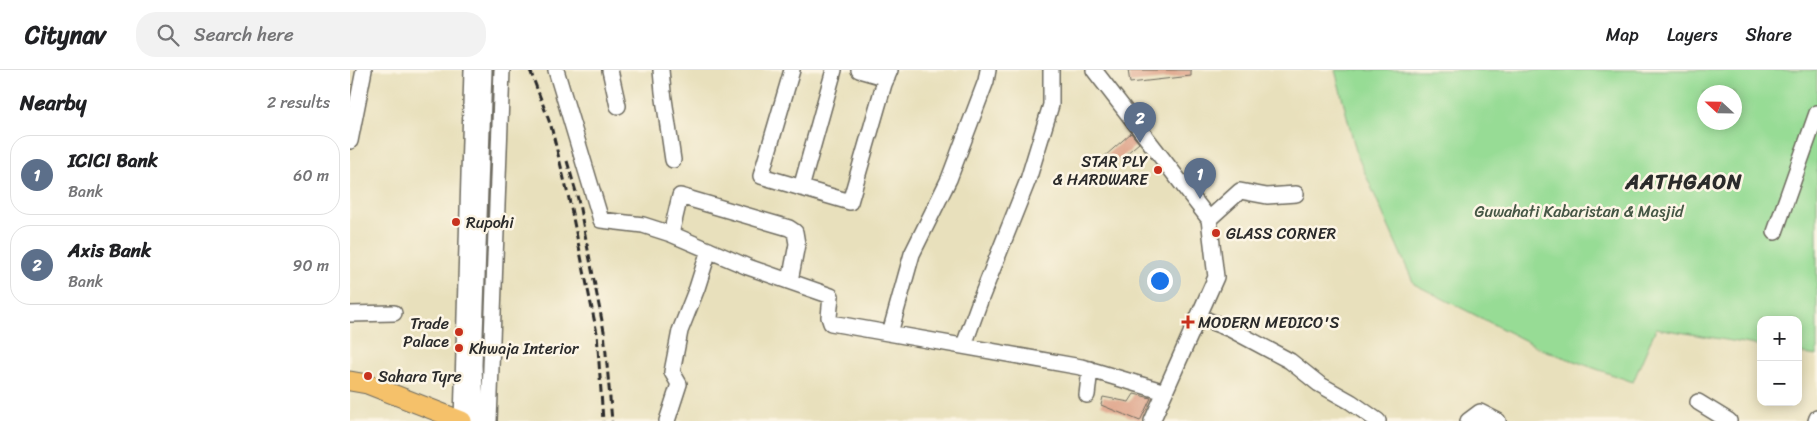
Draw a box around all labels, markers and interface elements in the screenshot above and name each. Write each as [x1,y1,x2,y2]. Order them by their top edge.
search box [136,12,486,57]
text: Citynav [25,14,106,56]
text: Search here [194,18,294,51]
text: Map [1606,19,1639,51]
text: Layers [1667,19,1718,51]
text: Share [1746,19,1792,51]
icon: search [154,21,182,49]
text: Nearby [20,84,86,122]
north arrow [1697,85,1742,130]
text: 2 results [267,88,330,117]
pin: 2 [1124,102,1156,143]
text: ICICI Bank [68,144,158,177]
place label: STAR PLY & HARDWARE [1053,147,1149,194]
pin: 1 [1184,158,1216,199]
text: 1 [34,161,40,190]
text: 60 m [293,161,329,190]
district label: AATHGAON [1624,163,1743,201]
marker: STAR PLY & HARDWARE [1152,164,1164,176]
text: Bank [68,177,103,206]
park label: Guwahati Kabaristan & Masjid [1475,197,1685,226]
place label: Rupohi [466,208,514,237]
marker: Rupohi [450,216,462,228]
place label: GLASS CORNER [1226,219,1336,248]
marker: GLASS CORNER [1210,227,1222,239]
text: Axis Bank [68,234,151,267]
text: 2 [32,251,42,280]
text: 90 m [293,251,329,280]
text: Bank [68,267,103,296]
your location [1147,268,1173,294]
place label: MODERN MEDICO'S [1198,308,1340,337]
place label: Trade Palace [403,309,449,356]
marker: MODERN MEDICO'S [1182,316,1194,328]
map controls [1757,316,1802,406]
button: + [1757,316,1802,361]
marker: Trade Palace [453,326,465,338]
place label: Khwaja Interior [469,334,580,363]
marker: Khwaja Interior [453,342,465,354]
button: − [1757,361,1802,406]
place label: Sahara Tyre [378,362,462,391]
marker: Sahara Tyre [362,370,374,382]

